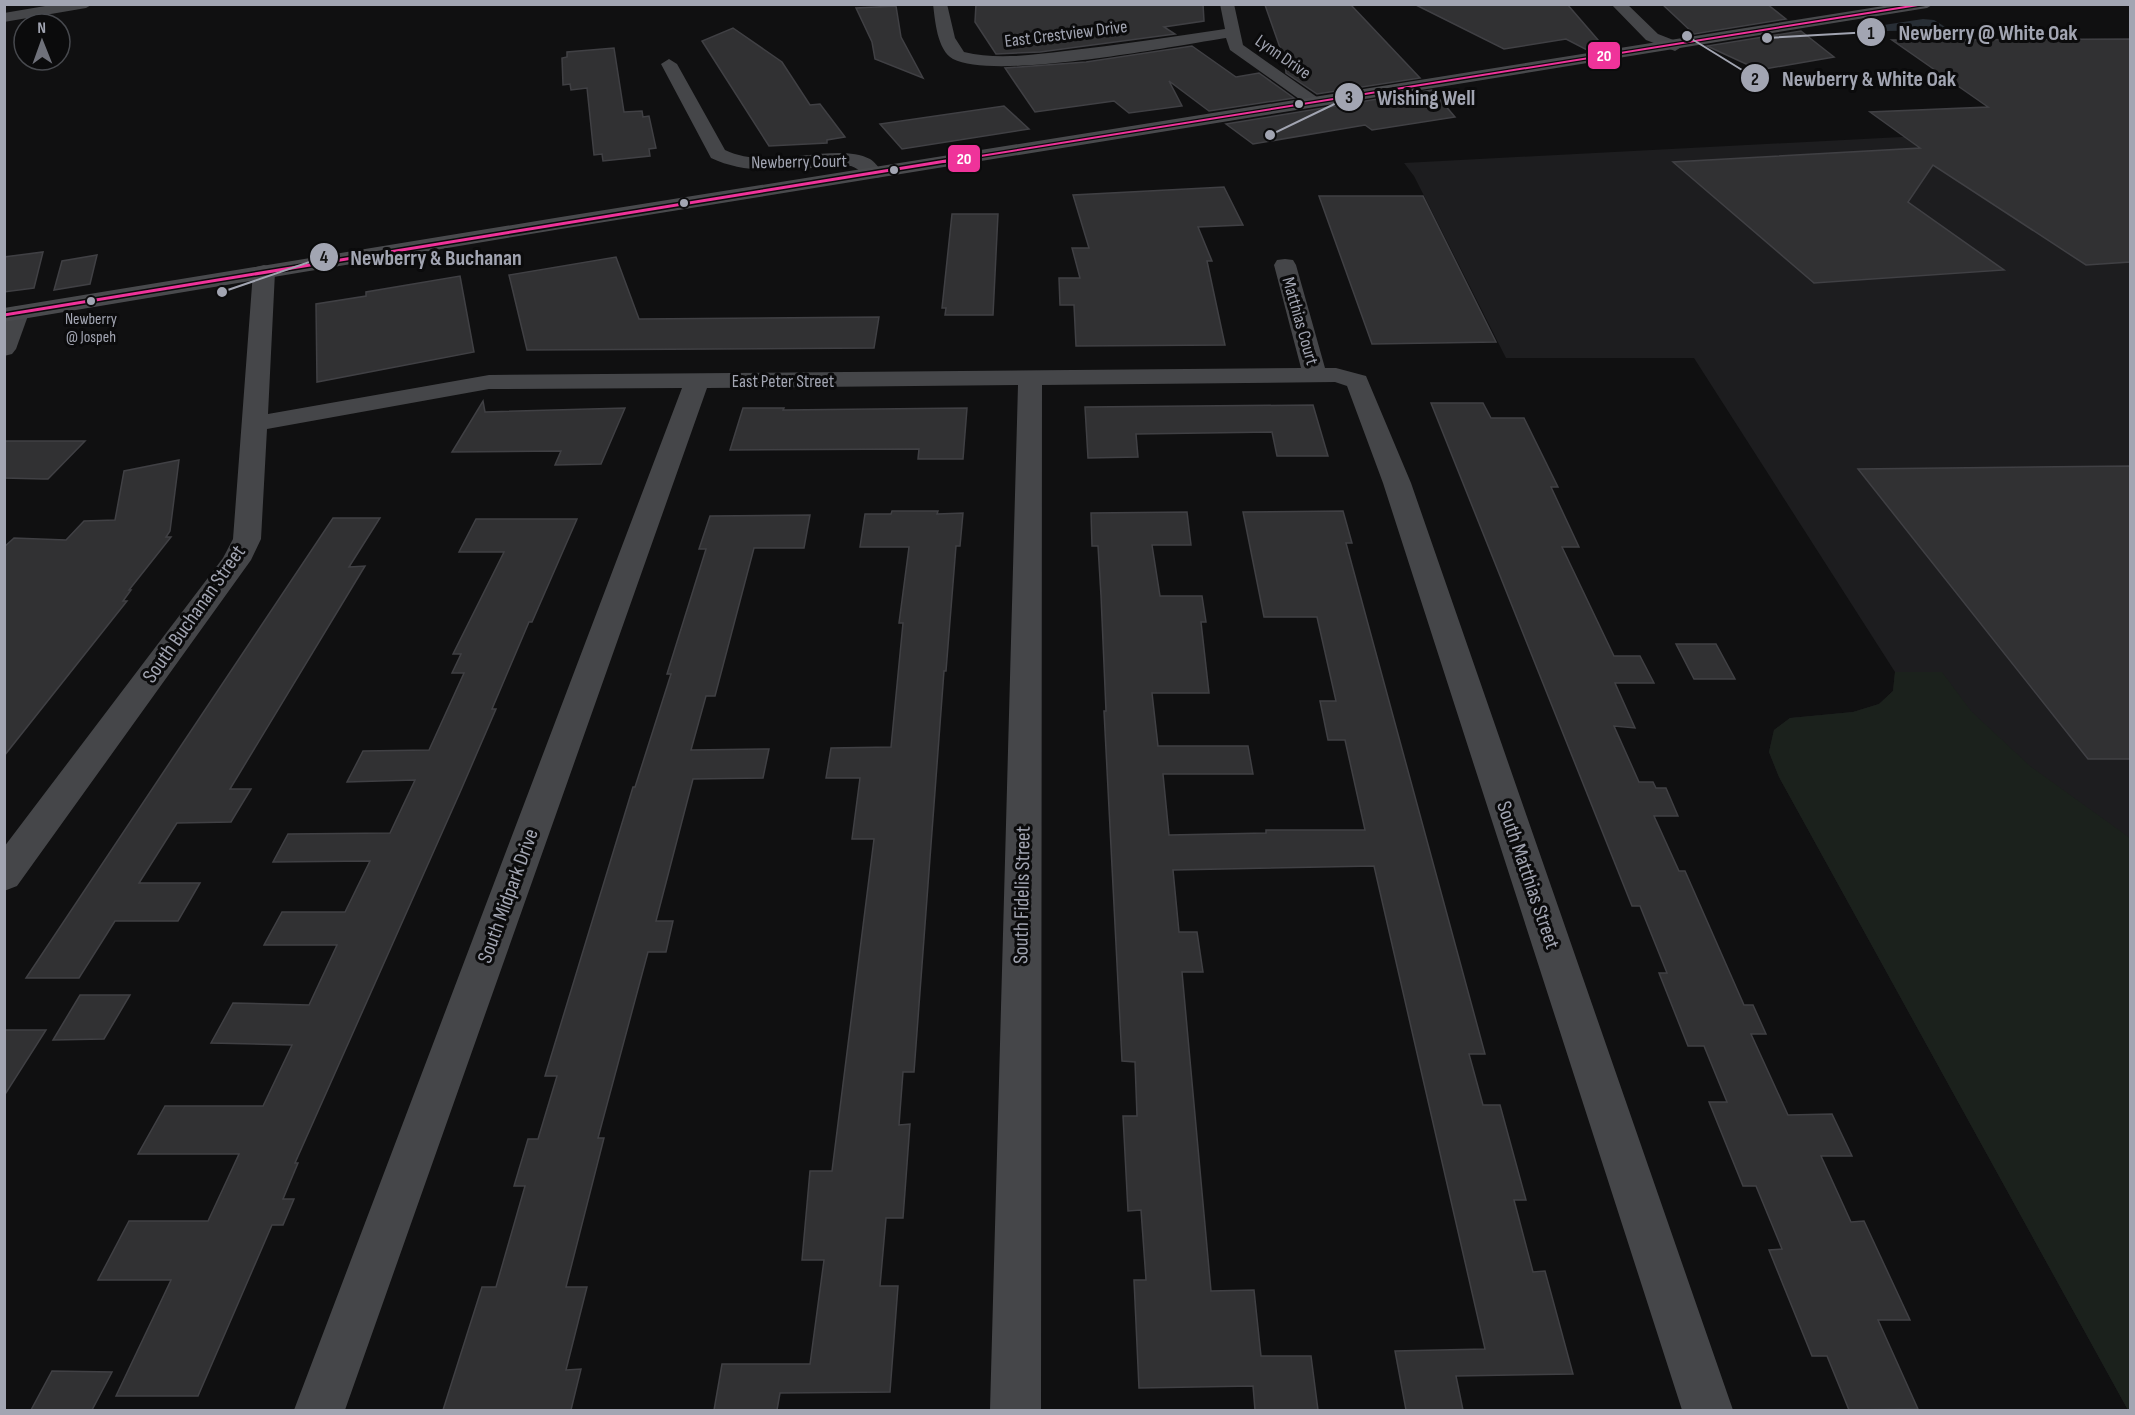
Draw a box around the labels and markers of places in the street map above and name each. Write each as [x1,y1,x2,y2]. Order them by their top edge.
callout: Newberry @ White Oak [1856,12,2090,52]
callout: Newberry & White Oak [1740,58,1968,98]
callout: Wishing Well [1334,77,1487,117]
unlabelled marker [1293,98,1305,110]
unlabelled marker [888,164,900,176]
unlabelled marker [678,197,690,209]
callout: Newberry & Buchanan [309,237,534,277]
marker: Newberry @ Jospeh [85,295,97,307]
place label: Newberry @ Jospeh [65,310,117,347]

